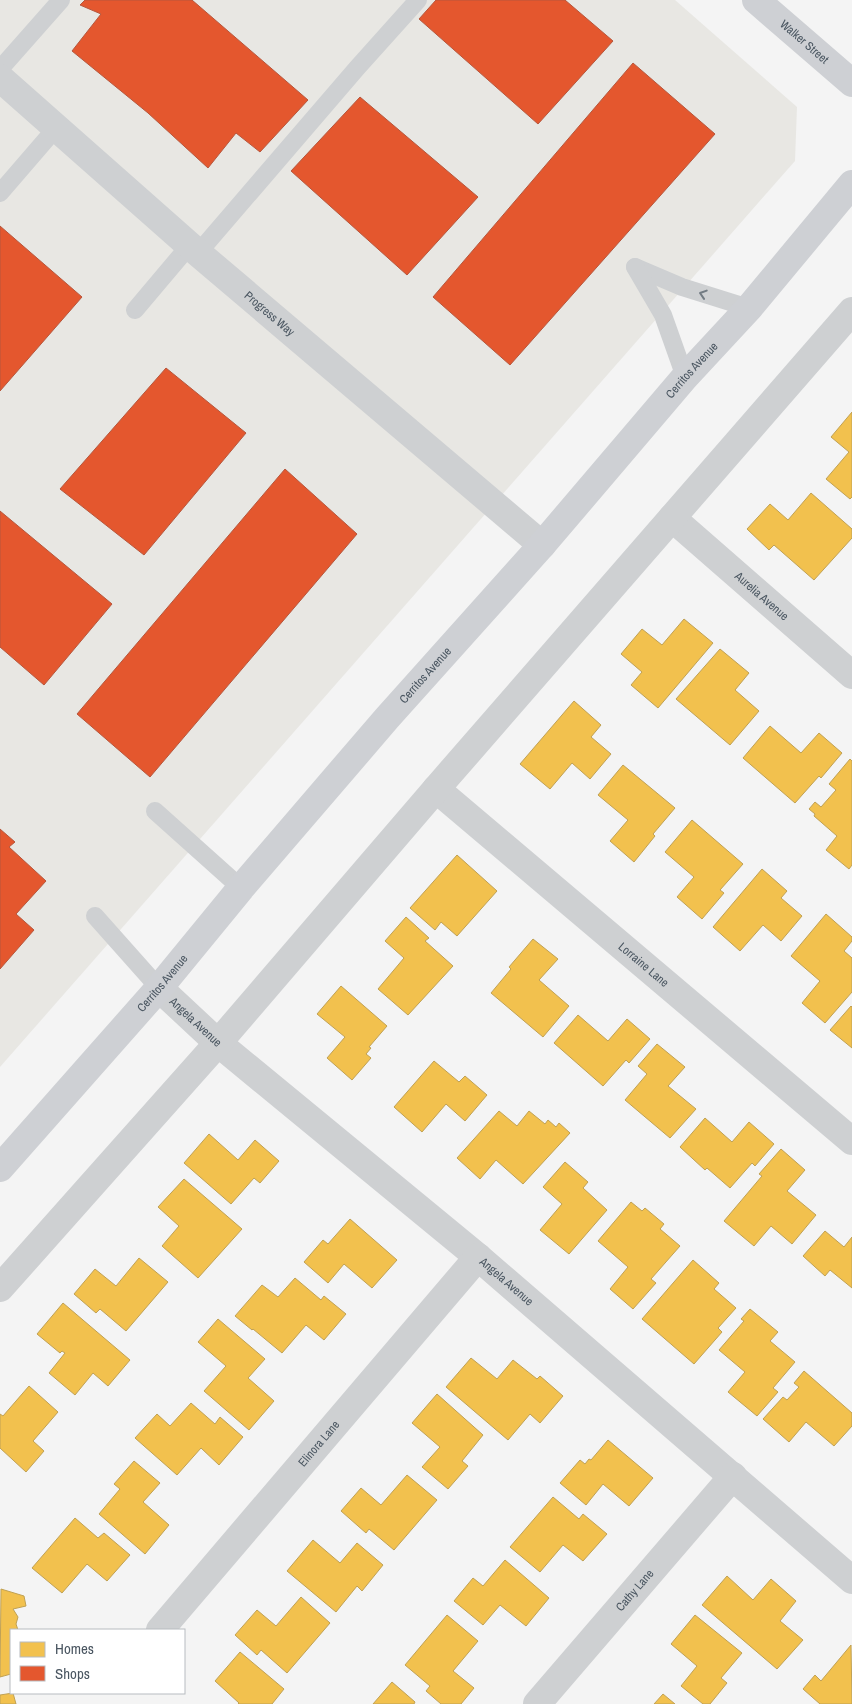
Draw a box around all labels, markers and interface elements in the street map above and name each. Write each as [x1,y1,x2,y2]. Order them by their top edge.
street label: Walker Street [777,16,832,67]
street label: Progress Way [241,288,298,340]
one-way arrow [699,290,707,300]
street label: Cerritos Avenue [662,339,721,402]
street label: Aurelia Avenue [731,568,792,624]
street label: Cerritos Avenue [396,644,455,707]
street label: Lorraine Lane [615,939,672,991]
street label: Cerritos Avenue [134,951,191,1015]
street label: Angela Avenue [165,993,225,1051]
street label: Angela Avenue [475,1253,537,1309]
street label: Elinora Lane [295,1417,343,1470]
street label: Cathy Lane [612,1566,657,1615]
legend [10,1629,185,1694]
text: Homes [55,1638,94,1659]
text: Shops [55,1663,90,1684]

